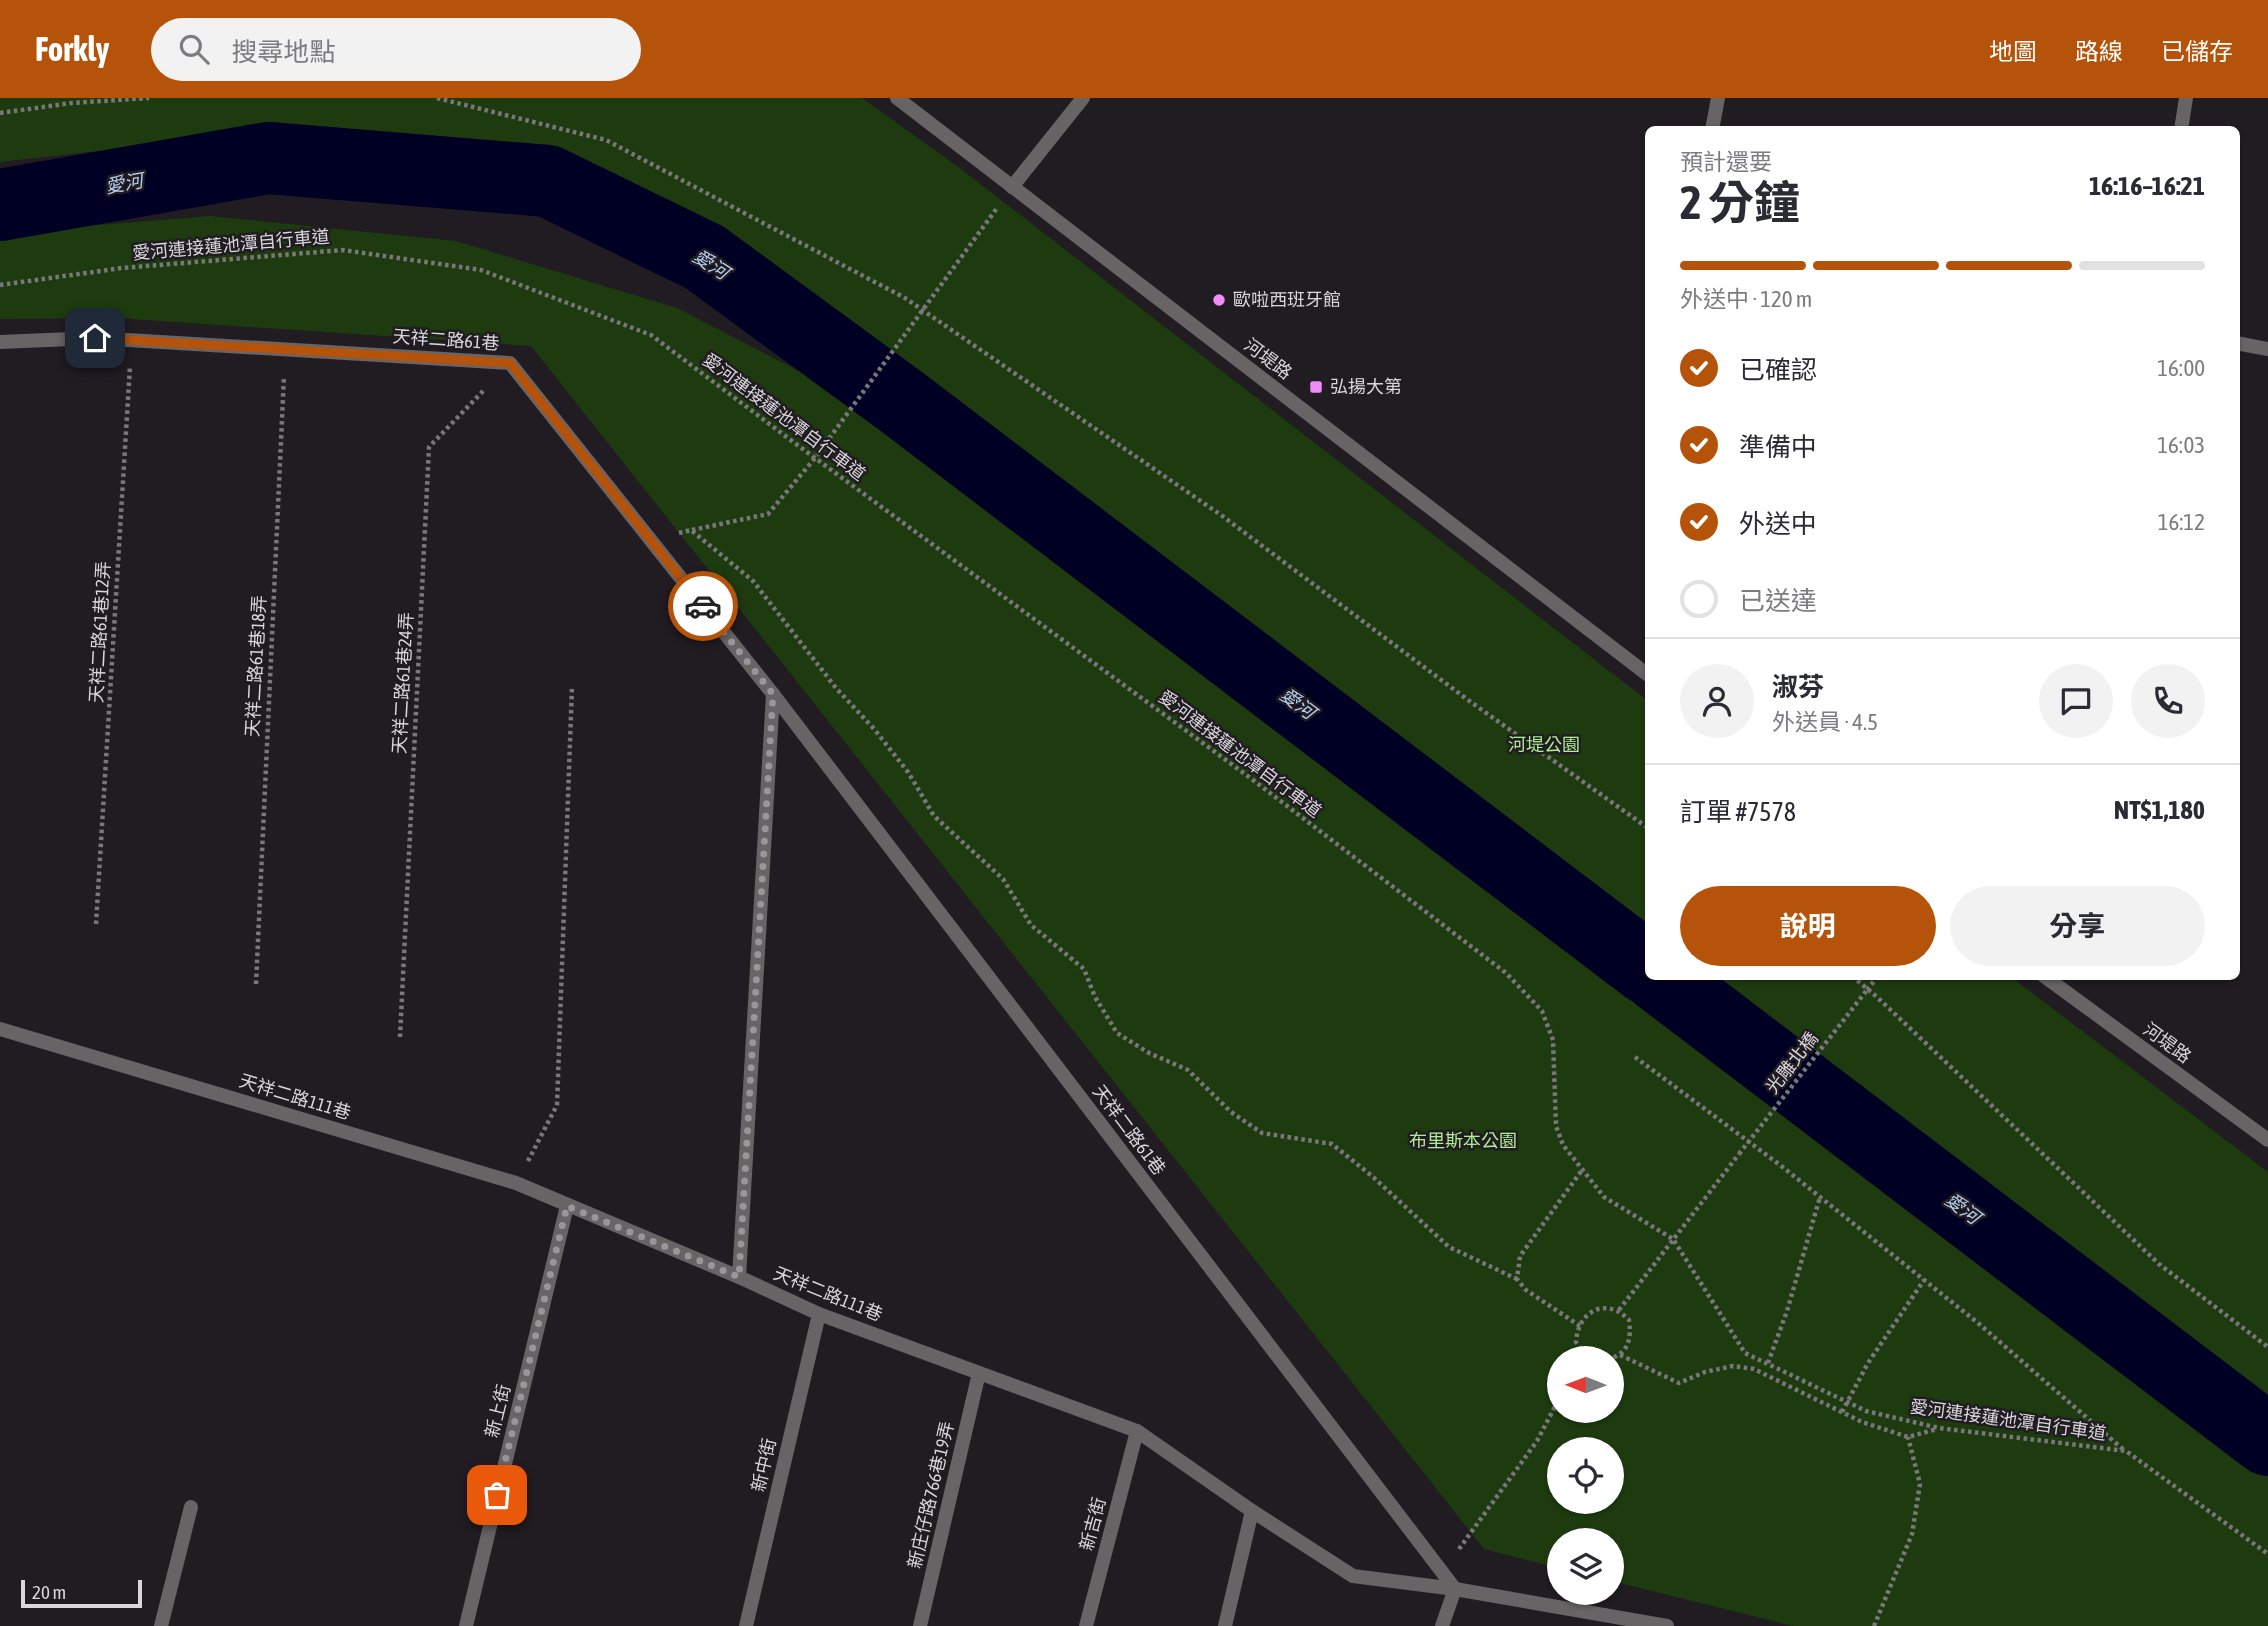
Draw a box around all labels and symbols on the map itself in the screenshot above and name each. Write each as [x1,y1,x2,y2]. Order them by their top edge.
water label: 愛河 [103,168,149,197]
street label: 愛河連接蓮池潭自行車道 [131,225,330,264]
water label: 愛河 [689,244,736,286]
place label: 歐啦西班牙館 [1233,289,1341,310]
marker: 歐啦西班牙館 [1211,292,1227,308]
pin [65,308,125,368]
street label: 天祥二路61巷 [392,325,500,354]
street label: 河堤路 [1240,334,1296,383]
street label: 愛河連接蓮池潭自行車道 [699,349,870,485]
place label: 弘揚大第 [1330,376,1402,397]
marker: 弘揚大第 [1308,379,1324,395]
street label: 天祥二路61巷12弄 [85,561,114,703]
courier [668,571,738,641]
street label: 天祥二路61巷18弄 [241,595,270,737]
street label: 天祥二路61巷24弄 [388,612,417,754]
water label: 愛河 [1276,683,1323,726]
street label: 愛河連接蓮池潭自行車道 [1155,686,1326,822]
park label: 河堤公園 [1508,734,1580,755]
street label: 河堤路 [2139,1018,2195,1067]
street label: 光雕北橋 [1761,1028,1822,1098]
street label: 天祥二路111巷 [237,1070,353,1123]
street label: 天祥二路61巷 [1089,1081,1170,1179]
park label: 布里斯本公園 [1409,1130,1517,1151]
water label: 愛河 [1941,1188,1988,1231]
street label: 天祥二路111巷 [771,1262,886,1325]
north arrow [1547,1346,1624,1423]
street label: 新上街 [481,1382,514,1440]
street label: 愛河連接蓮池潭自行車道 [1909,1395,2108,1444]
street label: 新庄仔路766巷19弄 [903,1419,958,1570]
street label: 新中街 [747,1436,780,1494]
pin [467,1465,527,1525]
street label: 新吉街 [1075,1495,1110,1553]
scale bar [21,1577,142,1609]

